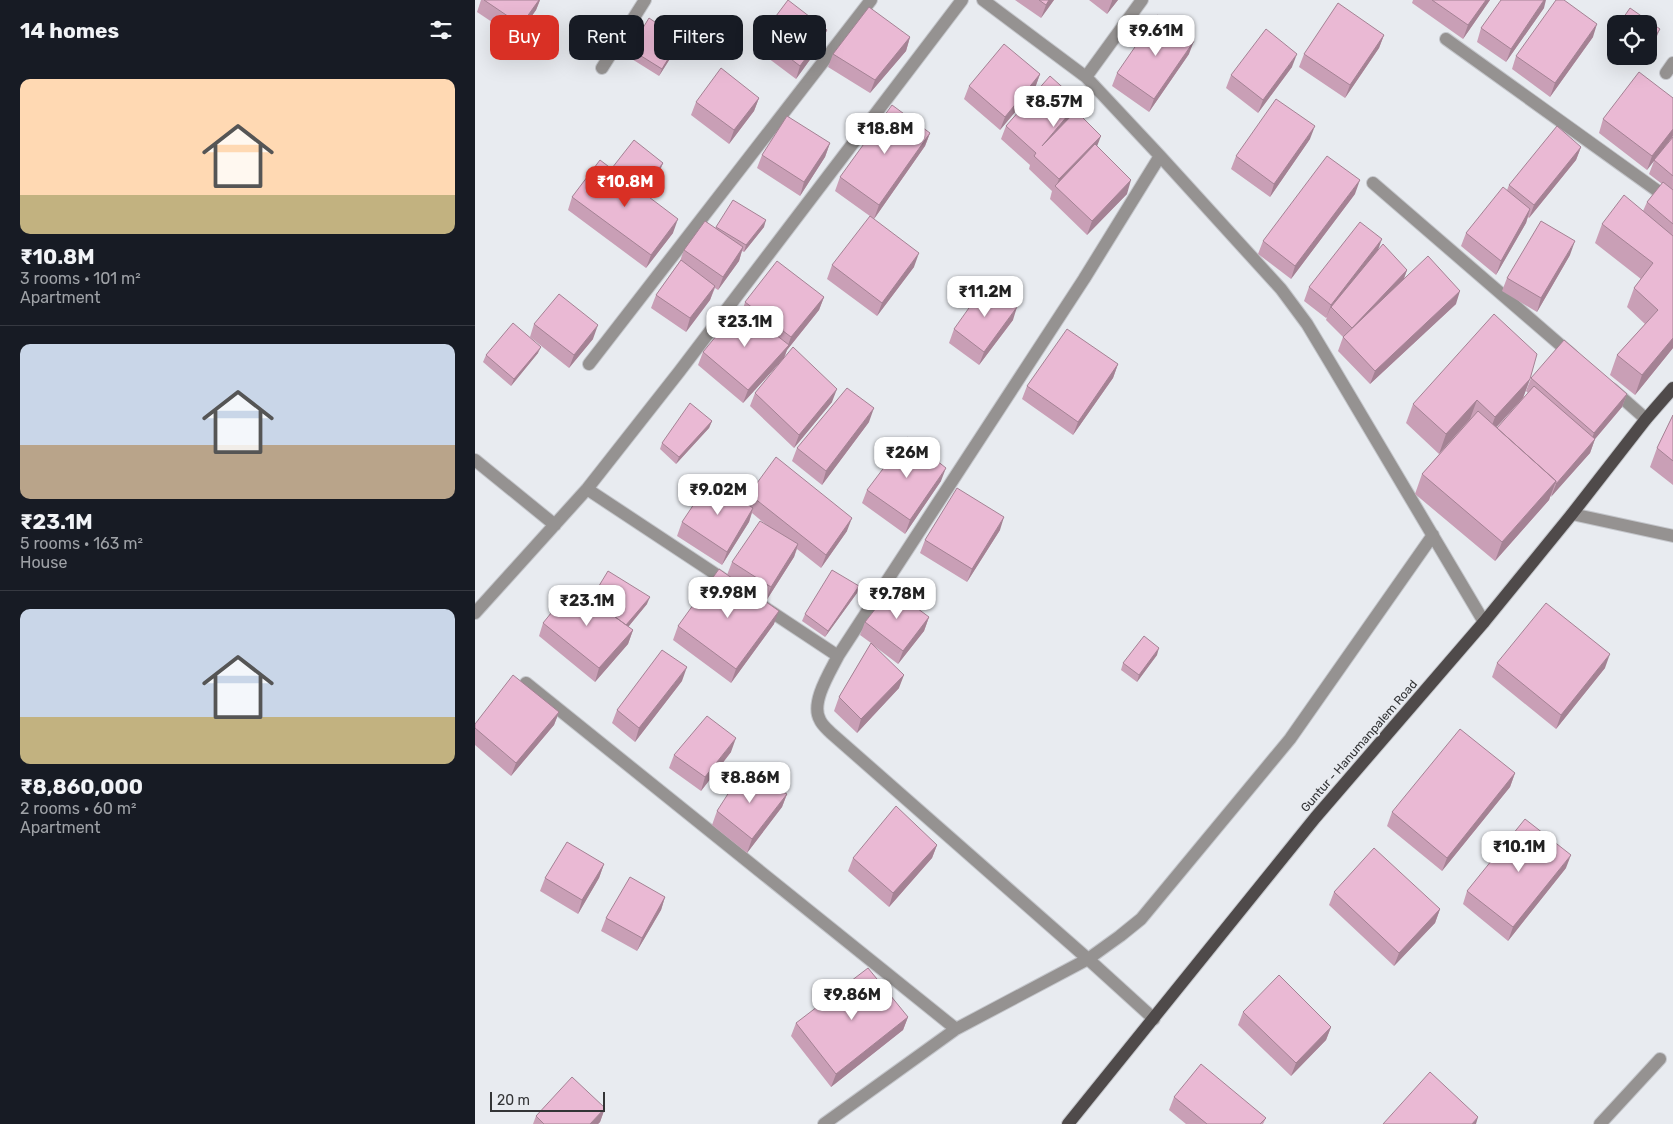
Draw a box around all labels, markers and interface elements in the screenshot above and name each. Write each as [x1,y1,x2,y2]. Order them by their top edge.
chip: Buy [490,15,559,60]
chip: Rent [569,15,644,60]
chip: Filters [654,15,743,60]
chip: New [753,15,826,60]
pin: ₹9.61M [1115,15,1197,57]
map controls [1607,15,1657,65]
button: locate [1607,15,1657,65]
icon: filters [427,16,455,44]
text: 14 homes [20,18,119,43]
text: ₹9.61M [1129,21,1183,40]
pin: ₹8.57M [1013,86,1095,128]
text: ₹8.57M [1025,92,1083,111]
icon: home [193,111,283,201]
pin: ₹18.8M [844,112,926,155]
text: ₹18.8M [857,119,913,138]
pin: ₹10.8M [584,166,666,208]
text: ₹10.8M [597,172,653,191]
text: ₹10.8M [20,244,95,269]
text: 3 rooms · 101 m² [20,269,141,288]
pin: ₹11.2M [944,276,1026,318]
text: ₹11.2M [958,282,1012,301]
text: Apartment [20,288,100,307]
pin: ₹23.1M [704,306,786,348]
text: ₹23.1M [717,312,773,331]
icon: home [193,377,283,467]
pin: ₹26M [877,436,937,479]
text: ₹26M [885,443,929,462]
pin: ₹9.02M [677,474,759,516]
text: ₹9.02M [689,480,747,499]
text: ₹23.1M [20,509,93,534]
text: 5 rooms · 163 m² [20,534,143,553]
text: House [20,553,67,572]
pin: ₹9.98M [687,576,769,619]
pin: ₹9.78M [856,578,938,620]
text: ₹9.98M [699,583,757,602]
pin: ₹23.1M [546,584,628,627]
text: ₹9.78M [869,584,925,603]
text: ₹23.1M [559,591,615,610]
icon: home [193,642,283,732]
street label: Guntur - Hanumanpalem Road [1298,677,1420,815]
pin: ₹8.86M [709,762,791,804]
text: ₹8.86M [720,768,780,787]
text: ₹8,860,000 [20,774,143,799]
text: 2 rooms · 60 m² [20,799,137,818]
text: Apartment [20,818,100,837]
pin: ₹10.1M [1478,830,1560,873]
text: ₹10.1M [1492,837,1546,856]
pin: ₹9.86M [811,978,893,1021]
text: ₹9.86M [823,985,881,1004]
scale bar [490,1089,605,1112]
text: 20 m [497,1092,530,1109]

